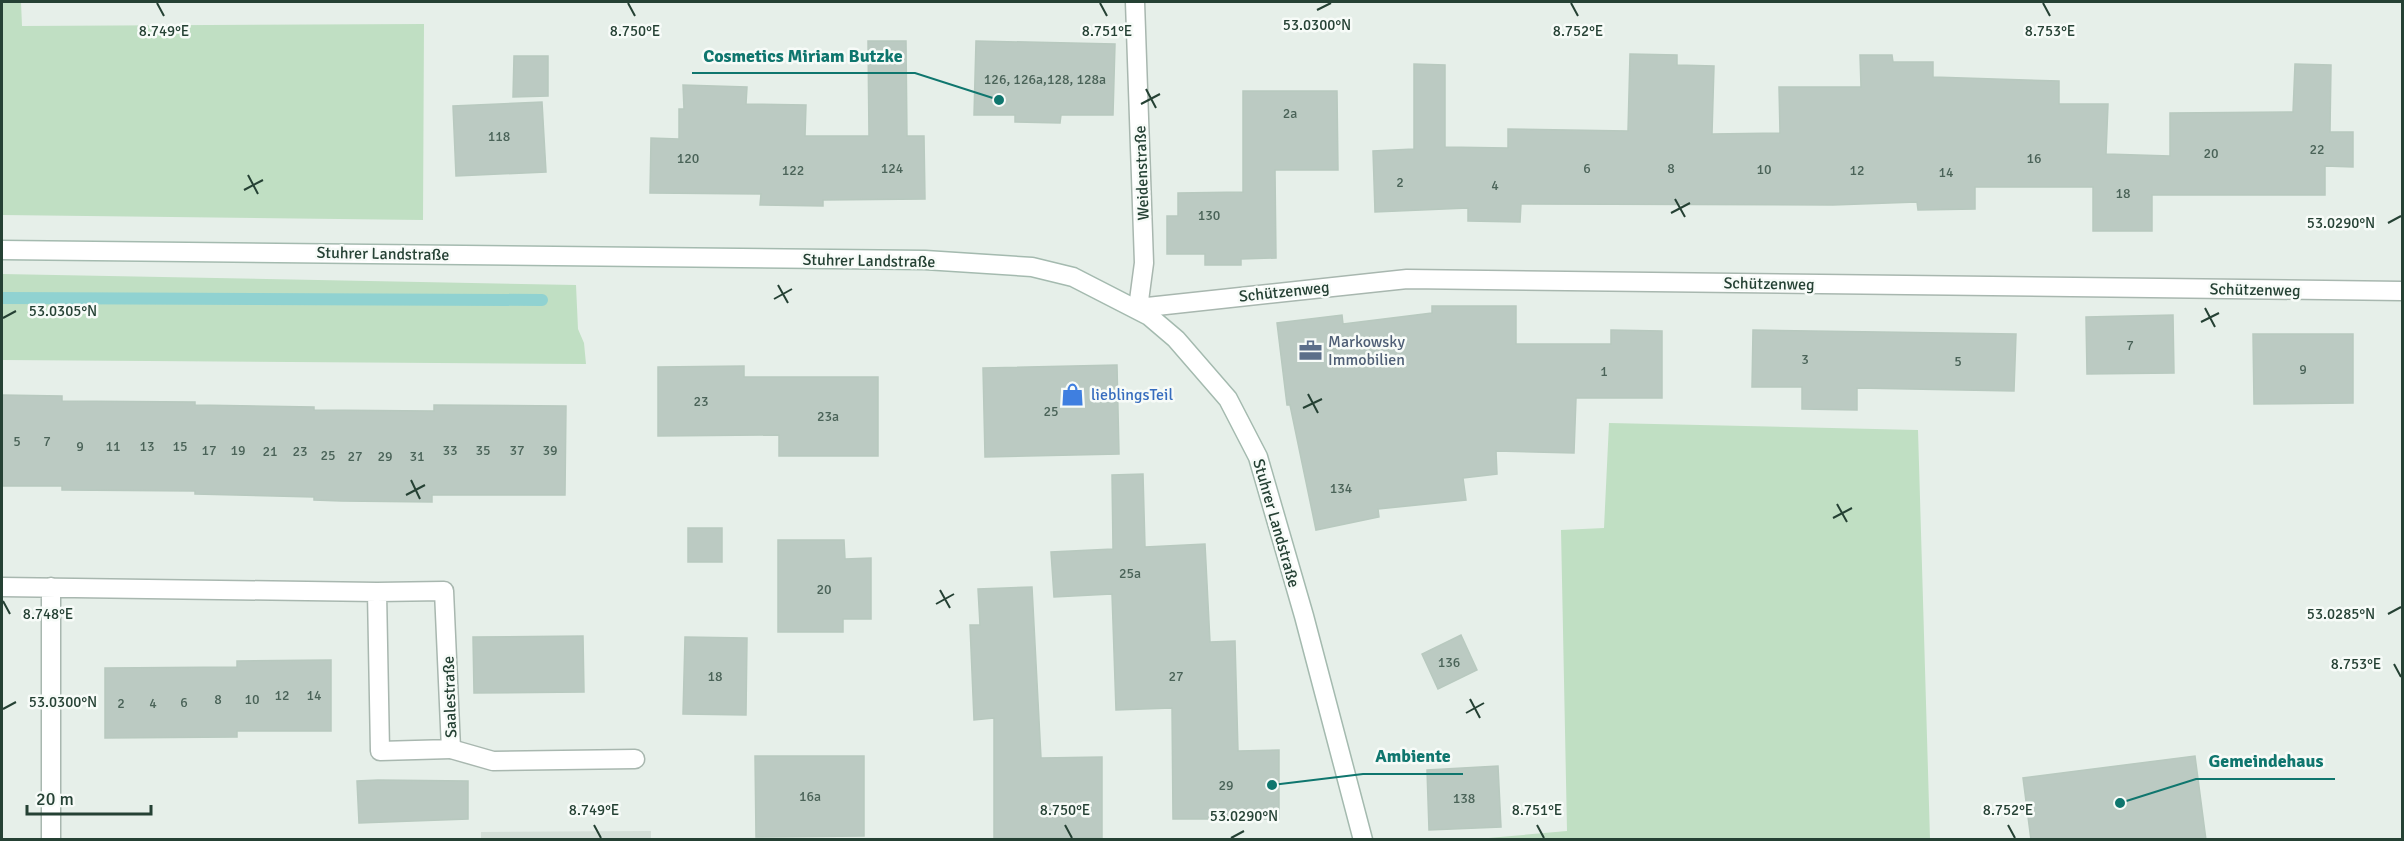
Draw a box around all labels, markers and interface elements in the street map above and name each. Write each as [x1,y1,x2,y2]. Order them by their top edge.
text: 53.0300°N [1283,16,1351,34]
text: 8.749°E [139,22,189,40]
text: 8.750°E [610,22,660,40]
text: 8.751°E [1082,22,1132,40]
text: 8.752°E [1553,22,1603,40]
text: 8.753°E [2025,22,2075,40]
callout: Cosmetics Miriam Butzke [692,37,915,73]
text: Cosmetics Miriam Butzke [703,45,903,67]
house number: 126, 126a,128, 128a [984,71,1106,88]
house number: 2a [1283,105,1297,122]
street label: Weidenstraße [1130,125,1154,221]
house number: 118 [488,128,510,145]
house number: 22 [2309,141,2325,158]
house number: 20 [2203,145,2219,162]
house number: 120 [677,150,699,167]
house number: 16 [2026,150,2042,167]
house number: 124 [881,160,904,177]
house number: 6 [1583,160,1591,177]
house number: 8 [1667,160,1675,177]
house number: 10 [1756,161,1772,178]
house number: 122 [782,162,804,179]
house number: 12 [1849,162,1865,179]
house number: 14 [1938,164,1954,181]
house number: 2 [1396,174,1404,191]
house number: 4 [1491,177,1499,194]
house number: 18 [2115,185,2131,202]
house number: 130 [1198,207,1220,224]
text: 53.0290°N [2307,214,2375,232]
street label: Stuhrer Landstraße [316,243,450,265]
street label: Stuhrer Landstraße [802,250,936,272]
street label: Schützenweg [1723,273,1815,295]
street label: Schützenweg [1238,277,1330,307]
street label: Schützenweg [2209,279,2301,301]
text: 53.0305°N [29,302,97,320]
place label: Markowsky Immobilien [1328,332,1405,370]
office icon: Markowsky Immobilien [1297,337,1323,363]
house number: 7 [2126,337,2134,354]
house number: 3 [1801,351,1809,368]
house number: 5 [1954,353,1962,370]
house number: 9 [2299,361,2307,378]
house number: 1 [1600,363,1608,380]
shop icon: lieblingsTeil [1060,381,1086,407]
place label: lieblingsTeil [1091,385,1173,405]
house number: 23 [693,393,709,410]
house number: 25 [1043,403,1059,420]
house number: 23a [817,408,839,425]
house number: 5 [13,433,21,450]
house number: 7 [43,433,51,450]
house number: 9 [76,438,84,455]
house number: 11 [105,438,121,455]
house number: 13 [139,438,155,455]
house number: 15 [172,438,188,455]
house number: 17 [201,442,217,459]
house number: 19 [230,442,246,459]
house number: 33 [442,442,458,459]
house number: 35 [475,442,491,459]
house number: 37 [509,442,525,459]
house number: 39 [542,442,558,459]
house number: 21 [262,443,278,460]
house number: 23 [292,443,308,460]
house number: 25 [320,447,336,464]
house number: 27 [347,448,363,465]
house number: 29 [377,448,393,465]
house number: 31 [409,448,425,465]
street label: Stuhrer Landstraße [1248,457,1304,590]
house number: 134 [1330,480,1353,497]
house number: 25a [1119,565,1141,582]
house number: 20 [816,581,832,598]
text: 8.748°E [23,605,73,623]
text: 53.0285°N [2307,605,2375,623]
house number: 136 [1438,654,1460,671]
text: 8.753°E [2331,655,2381,673]
street label: Saalestraße [439,656,461,738]
house number: 18 [707,668,723,685]
house number: 27 [1168,668,1184,685]
house number: 12 [274,687,290,704]
house number: 14 [306,687,322,704]
house number: 8 [214,691,222,708]
house number: 10 [244,691,260,708]
text: 53.0300°N [29,693,97,711]
house number: 6 [180,694,188,711]
house number: 2 [117,695,125,712]
house number: 4 [149,695,157,712]
callout: Ambiente [1363,738,1463,774]
callout: Gemeindehaus [2196,743,2335,779]
text: Ambiente [1375,745,1451,767]
text: Gemeindehaus [2209,750,2323,772]
house number: 29 [1218,777,1234,794]
scale bar [27,778,152,816]
text: 20 m [36,788,74,810]
house number: 16a [799,788,821,805]
house number: 138 [1453,790,1475,807]
text: 8.749°E [569,801,619,819]
text: 8.750°E [1040,801,1090,819]
text: 8.751°E [1512,801,1562,819]
text: 8.752°E [1983,801,2033,819]
text: 53.0290°N [1210,807,1278,825]

